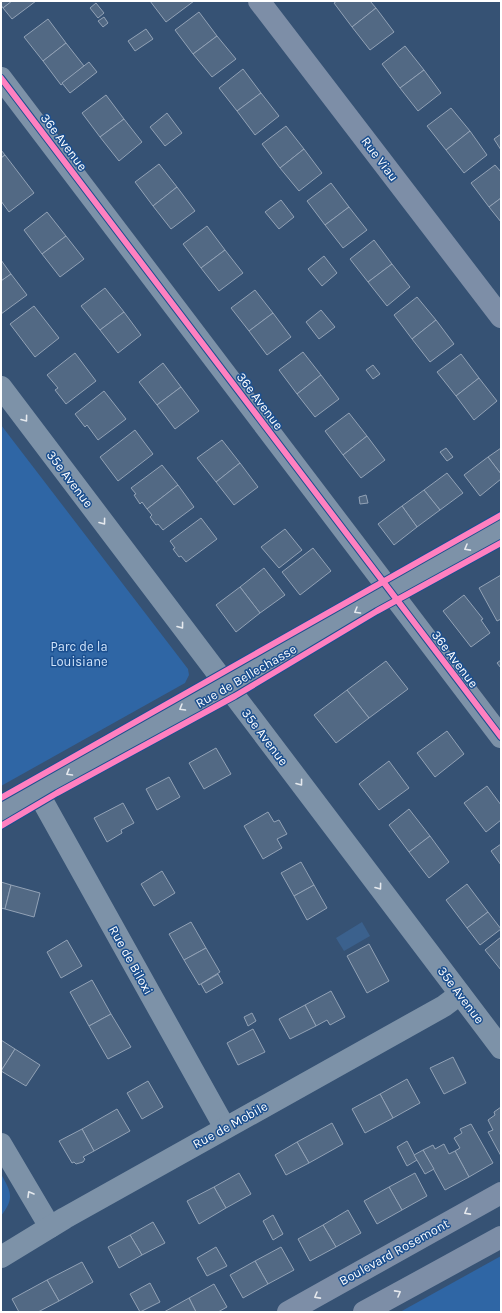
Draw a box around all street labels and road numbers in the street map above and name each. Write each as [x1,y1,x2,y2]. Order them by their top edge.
street label: 36e Avenue [38,110,91,174]
street label: Rue Viau [358,134,402,184]
street label: 36e Avenue [234,369,287,433]
street label: 35e Avenue [44,448,97,511]
street label: 36e Avenue [429,627,482,691]
street label: Rue de Bellechasse [193,641,299,711]
street label: 35e Avenue [239,706,292,769]
street label: Rue de Biloxi [106,923,156,997]
street label: 35e Avenue [435,964,488,1027]
street label: Rue de Mobile [190,1098,270,1152]
street label: Boulevard Rosemont [337,1216,452,1288]

